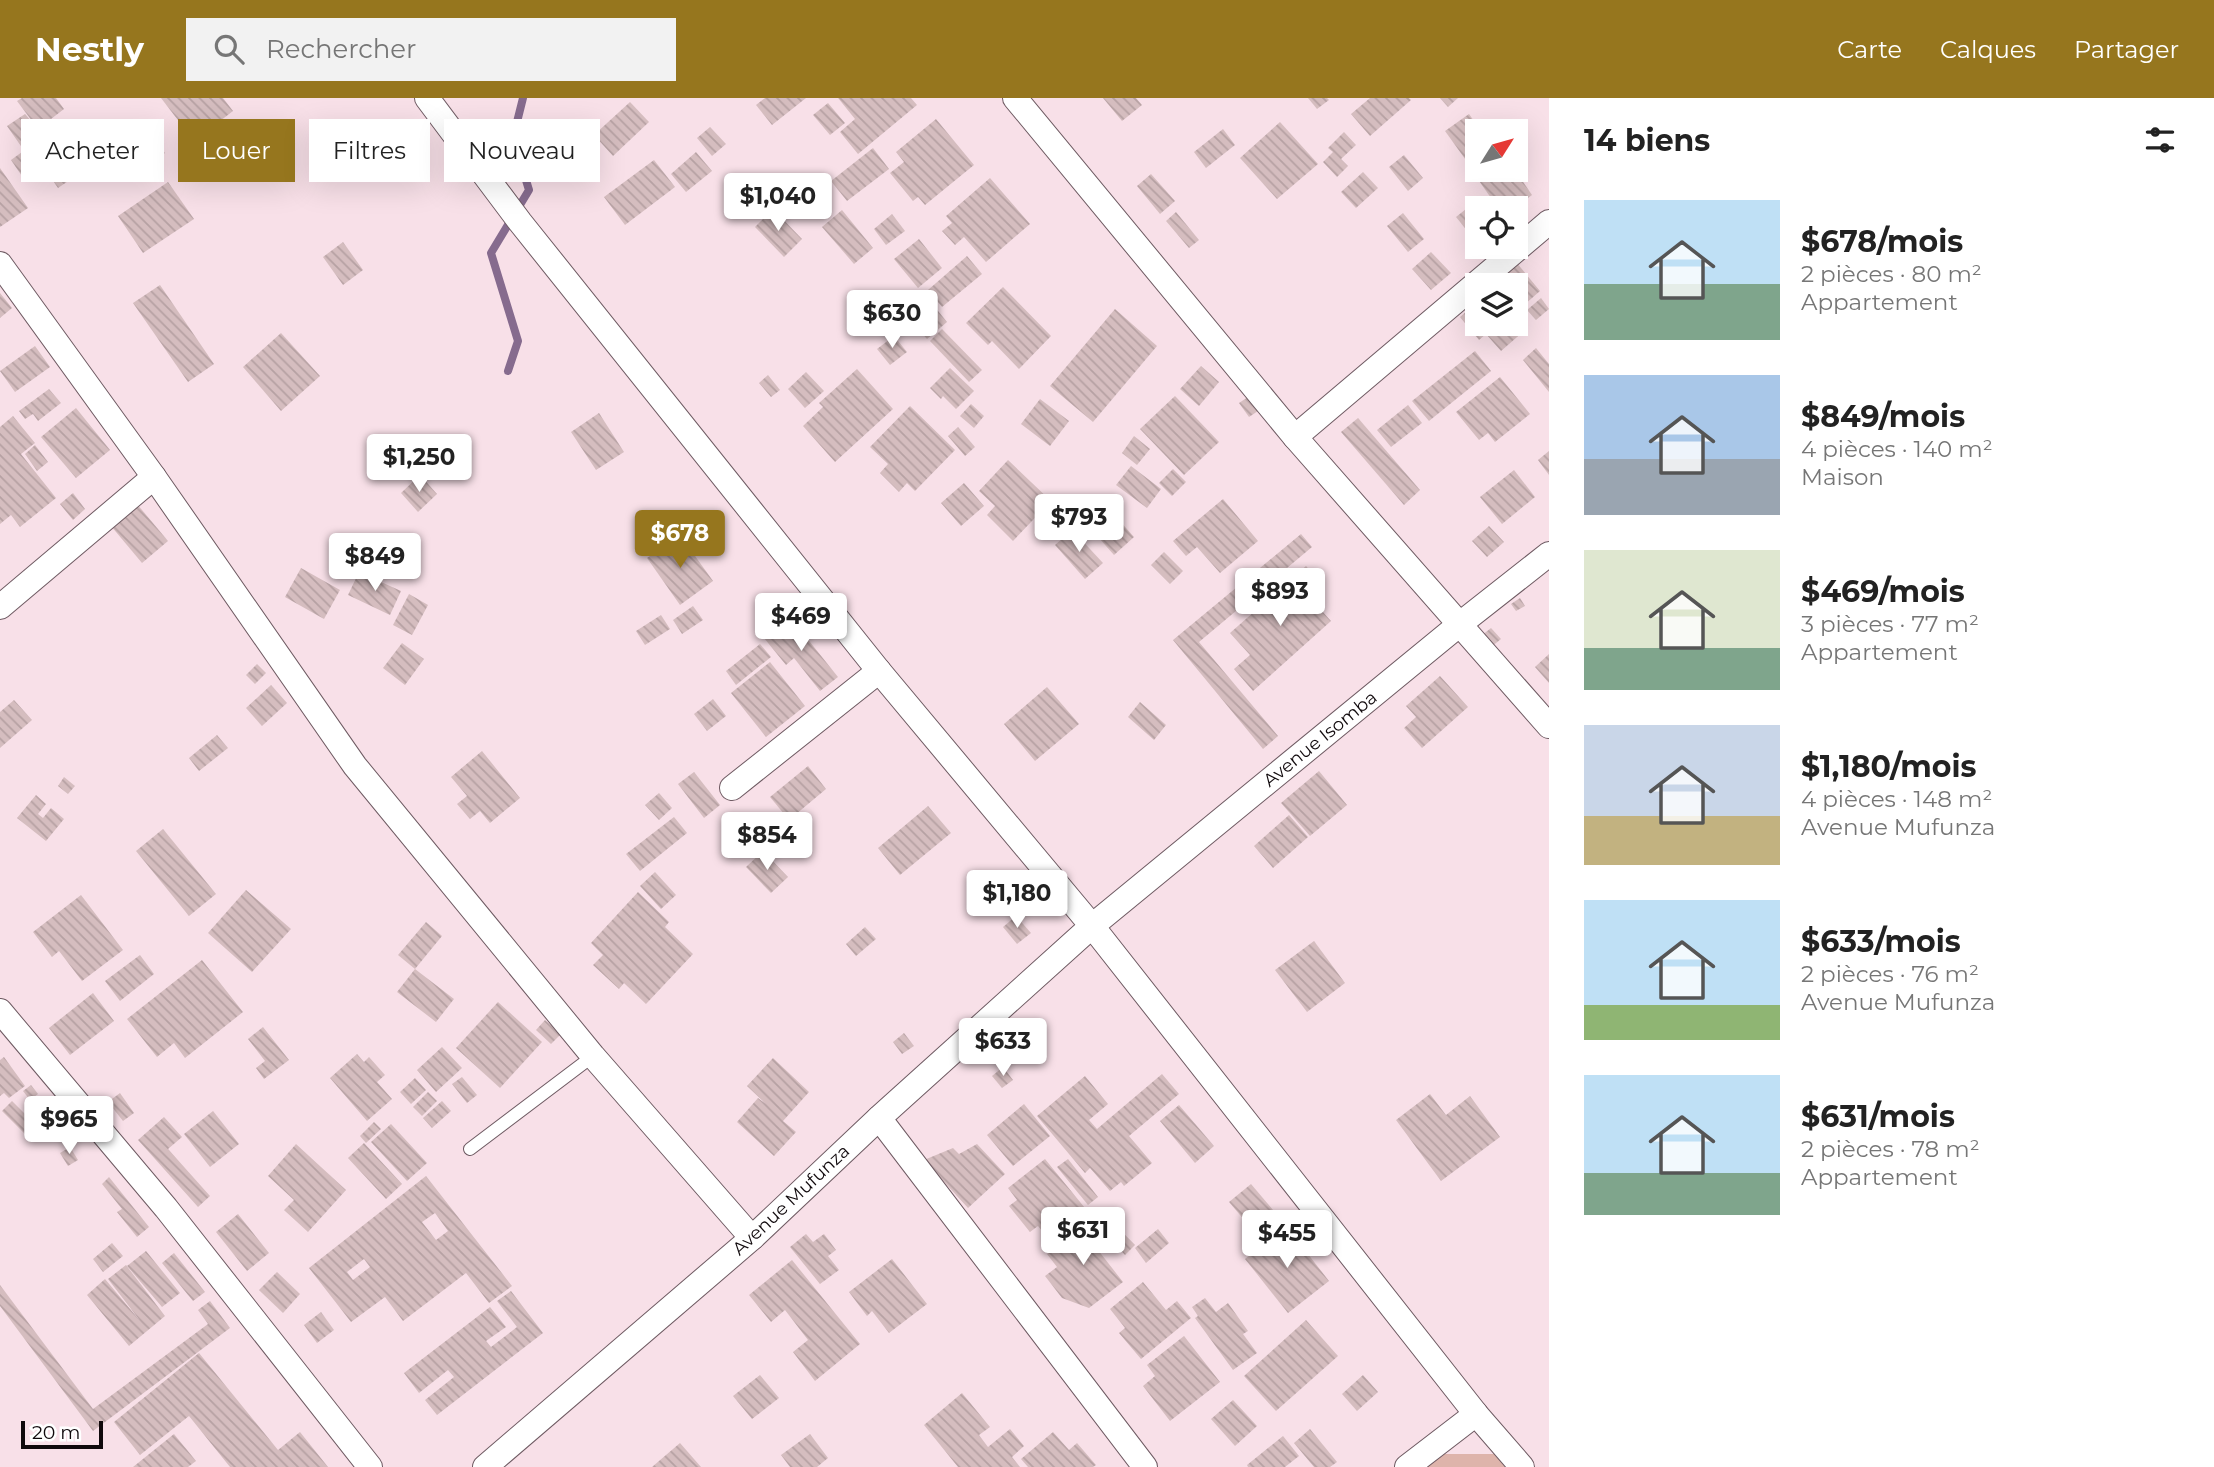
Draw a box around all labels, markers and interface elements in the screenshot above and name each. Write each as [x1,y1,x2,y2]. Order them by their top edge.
search box [186,18,676,81]
text: Nestly [35,29,144,69]
icon: search [210,30,248,68]
text: Rechercher [266,33,417,65]
text: Carte [1837,35,1902,64]
text: Calques [1940,35,2036,64]
text: Partager [2074,35,2179,64]
chip: Acheter [21,119,164,182]
chip: Louer [178,119,295,182]
chip: Filtres [309,119,430,182]
chip: Nouveau [444,119,600,182]
north arrow [1465,119,1528,182]
map controls [1465,119,1528,336]
icon: filters [2141,121,2179,159]
text: 14 biens [1584,122,1710,159]
pin: $1,040 [721,174,835,233]
text: $1,040 [740,182,816,210]
button: locate [1465,196,1528,259]
text: $678/mois [1801,223,1963,260]
icon: home [1640,228,1724,312]
text: 2 pièces · 80 m² [1801,260,1982,288]
button: layers [1465,273,1528,336]
text: Appartement [1801,288,1958,316]
pin: $630 [851,290,933,350]
text: $630 [863,299,921,327]
text: $849/mois [1801,398,1965,435]
icon: home [1640,403,1724,487]
pin: $1,250 [362,434,476,494]
text: 4 pièces · 140 m² [1801,435,1993,463]
text: $1,250 [383,443,455,471]
text: Maison [1801,463,1884,491]
pin: $793 [1038,494,1120,554]
text: $793 [1051,503,1107,531]
pin: $678 [639,510,721,570]
text: $678 [651,519,709,547]
pin: $849 [334,533,416,593]
text: $849 [345,542,405,570]
pin: $893 [1239,568,1321,628]
text: $469/mois [1801,573,1965,610]
text: $893 [1251,577,1309,605]
icon: home [1640,578,1724,662]
pin: $469 [760,594,842,653]
text: $469 [771,602,831,630]
text: 3 pièces · 77 m² [1801,610,1979,638]
text: Appartement [1801,638,1958,666]
street label: Avenue Isomba [1259,686,1381,792]
text: $1,180/mois [1801,748,1976,785]
icon: home [1640,753,1724,837]
text: 4 pièces · 148 m² [1801,785,1992,813]
pin: $854 [726,812,808,872]
text: Avenue Mufunza [1801,813,1995,841]
text: $854 [737,821,797,849]
pin: $1,180 [960,870,1074,930]
text: $1,180 [983,879,1051,907]
text: $633/mois [1801,923,1961,960]
icon: home [1640,928,1724,1012]
text: 2 pièces · 76 m² [1801,960,1979,988]
text: Avenue Mufunza [1801,988,1995,1016]
pin: $633 [962,1018,1044,1078]
text: $633 [975,1027,1031,1055]
pin: $965 [28,1096,110,1156]
text: $631/mois [1801,1098,1955,1135]
icon: home [1640,1103,1724,1187]
text: $965 [40,1105,98,1133]
text: 2 pièces · 78 m² [1801,1135,1980,1163]
street label: Avenue Mufunza [728,1140,854,1260]
text: Appartement [1801,1163,1958,1191]
pin: $631 [1042,1208,1124,1267]
pin: $455 [1246,1210,1328,1270]
text: $631 [1057,1216,1109,1244]
text: $455 [1258,1219,1316,1247]
scale bar [21,1418,103,1450]
text: 20 m [32,1421,80,1444]

